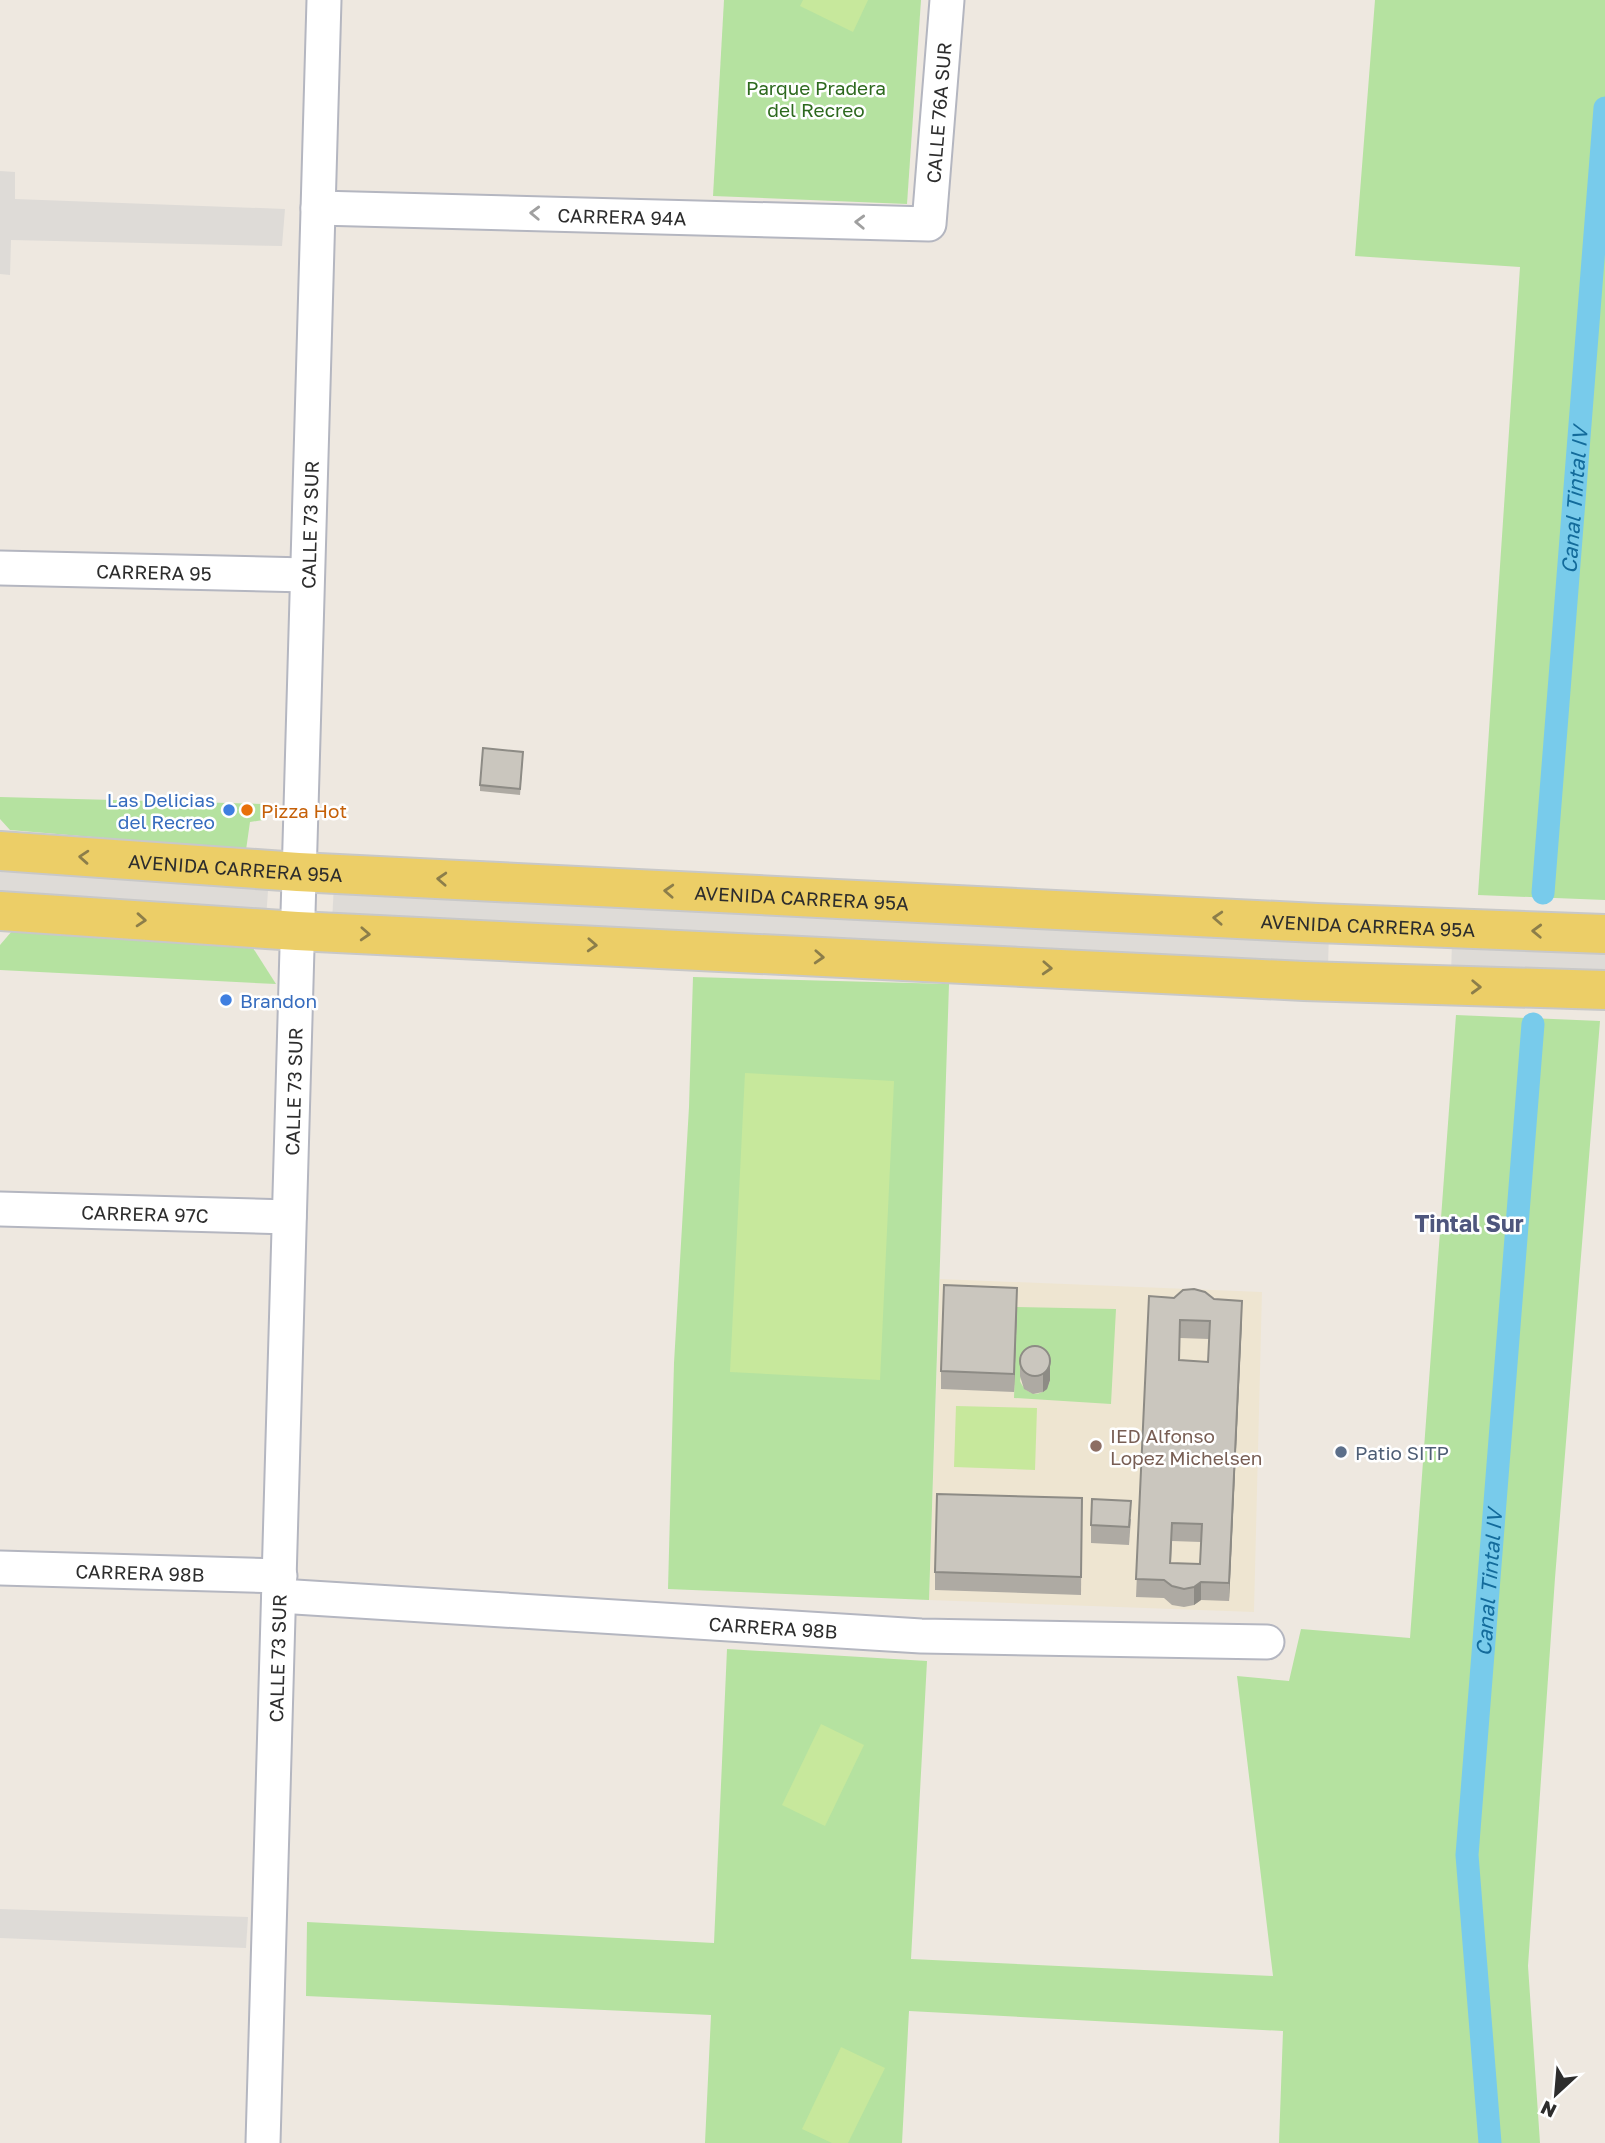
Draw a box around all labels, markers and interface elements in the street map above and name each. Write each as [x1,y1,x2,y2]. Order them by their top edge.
street label: CALLE 76A SUR [921,41,955,184]
park label: Parque Pradera del Recreo [746,76,886,121]
street label: CARRERA 94A [557,203,687,229]
one-way arrow [529,206,540,221]
one-way arrow [855,215,866,230]
water label: Canal Tintal IV [1555,422,1593,575]
street label: CALLE 73 SUR [296,460,322,589]
street label: CARRERA 95 [96,559,212,584]
place label: Las Delicias del Recreo [107,788,215,833]
place label: Pizza Hot [261,799,347,822]
marker: Las Delicias del Recreo [221,802,237,818]
marker: Pizza Hot [239,802,255,818]
street label: AVENIDA CARRERA 95A [128,849,343,886]
one-way arrow [78,850,89,865]
one-way arrow [436,872,447,887]
street label: AVENIDA CARRERA 95A [694,880,910,914]
one-way arrow [663,883,674,898]
street label: AVENIDA CARRERA 95A [1260,909,1476,941]
one-way arrow [1212,910,1223,925]
one-way arrow [136,912,147,927]
one-way arrow [1531,924,1542,939]
one-way arrow [360,926,371,941]
one-way arrow [587,938,598,953]
one-way arrow [814,949,825,964]
one-way arrow [1041,960,1052,975]
one-way arrow [1471,979,1482,994]
place label: Brandon [240,989,317,1012]
marker: Brandon [218,992,234,1008]
street label: CALLE 73 SUR [280,1027,306,1156]
street label: CARRERA 97C [81,1200,209,1226]
district label: Tintal Sur [1414,1209,1524,1237]
place label: IED Alfonso Lopez Michelsen [1110,1424,1263,1469]
marker: IED Alfonso Lopez Michelsen [1088,1438,1104,1454]
place label: Patio SITP [1355,1441,1449,1464]
marker: Patio SITP [1333,1444,1349,1460]
water label: Canal Tintal IV [1470,1504,1508,1657]
street label: CARRERA 98B [75,1559,205,1585]
street label: CALLE 73 SUR [263,1594,290,1723]
street label: CARRERA 98B [708,1611,838,1642]
north arrow [1521,2059,1591,2129]
text: N [1537,2096,1560,2123]

